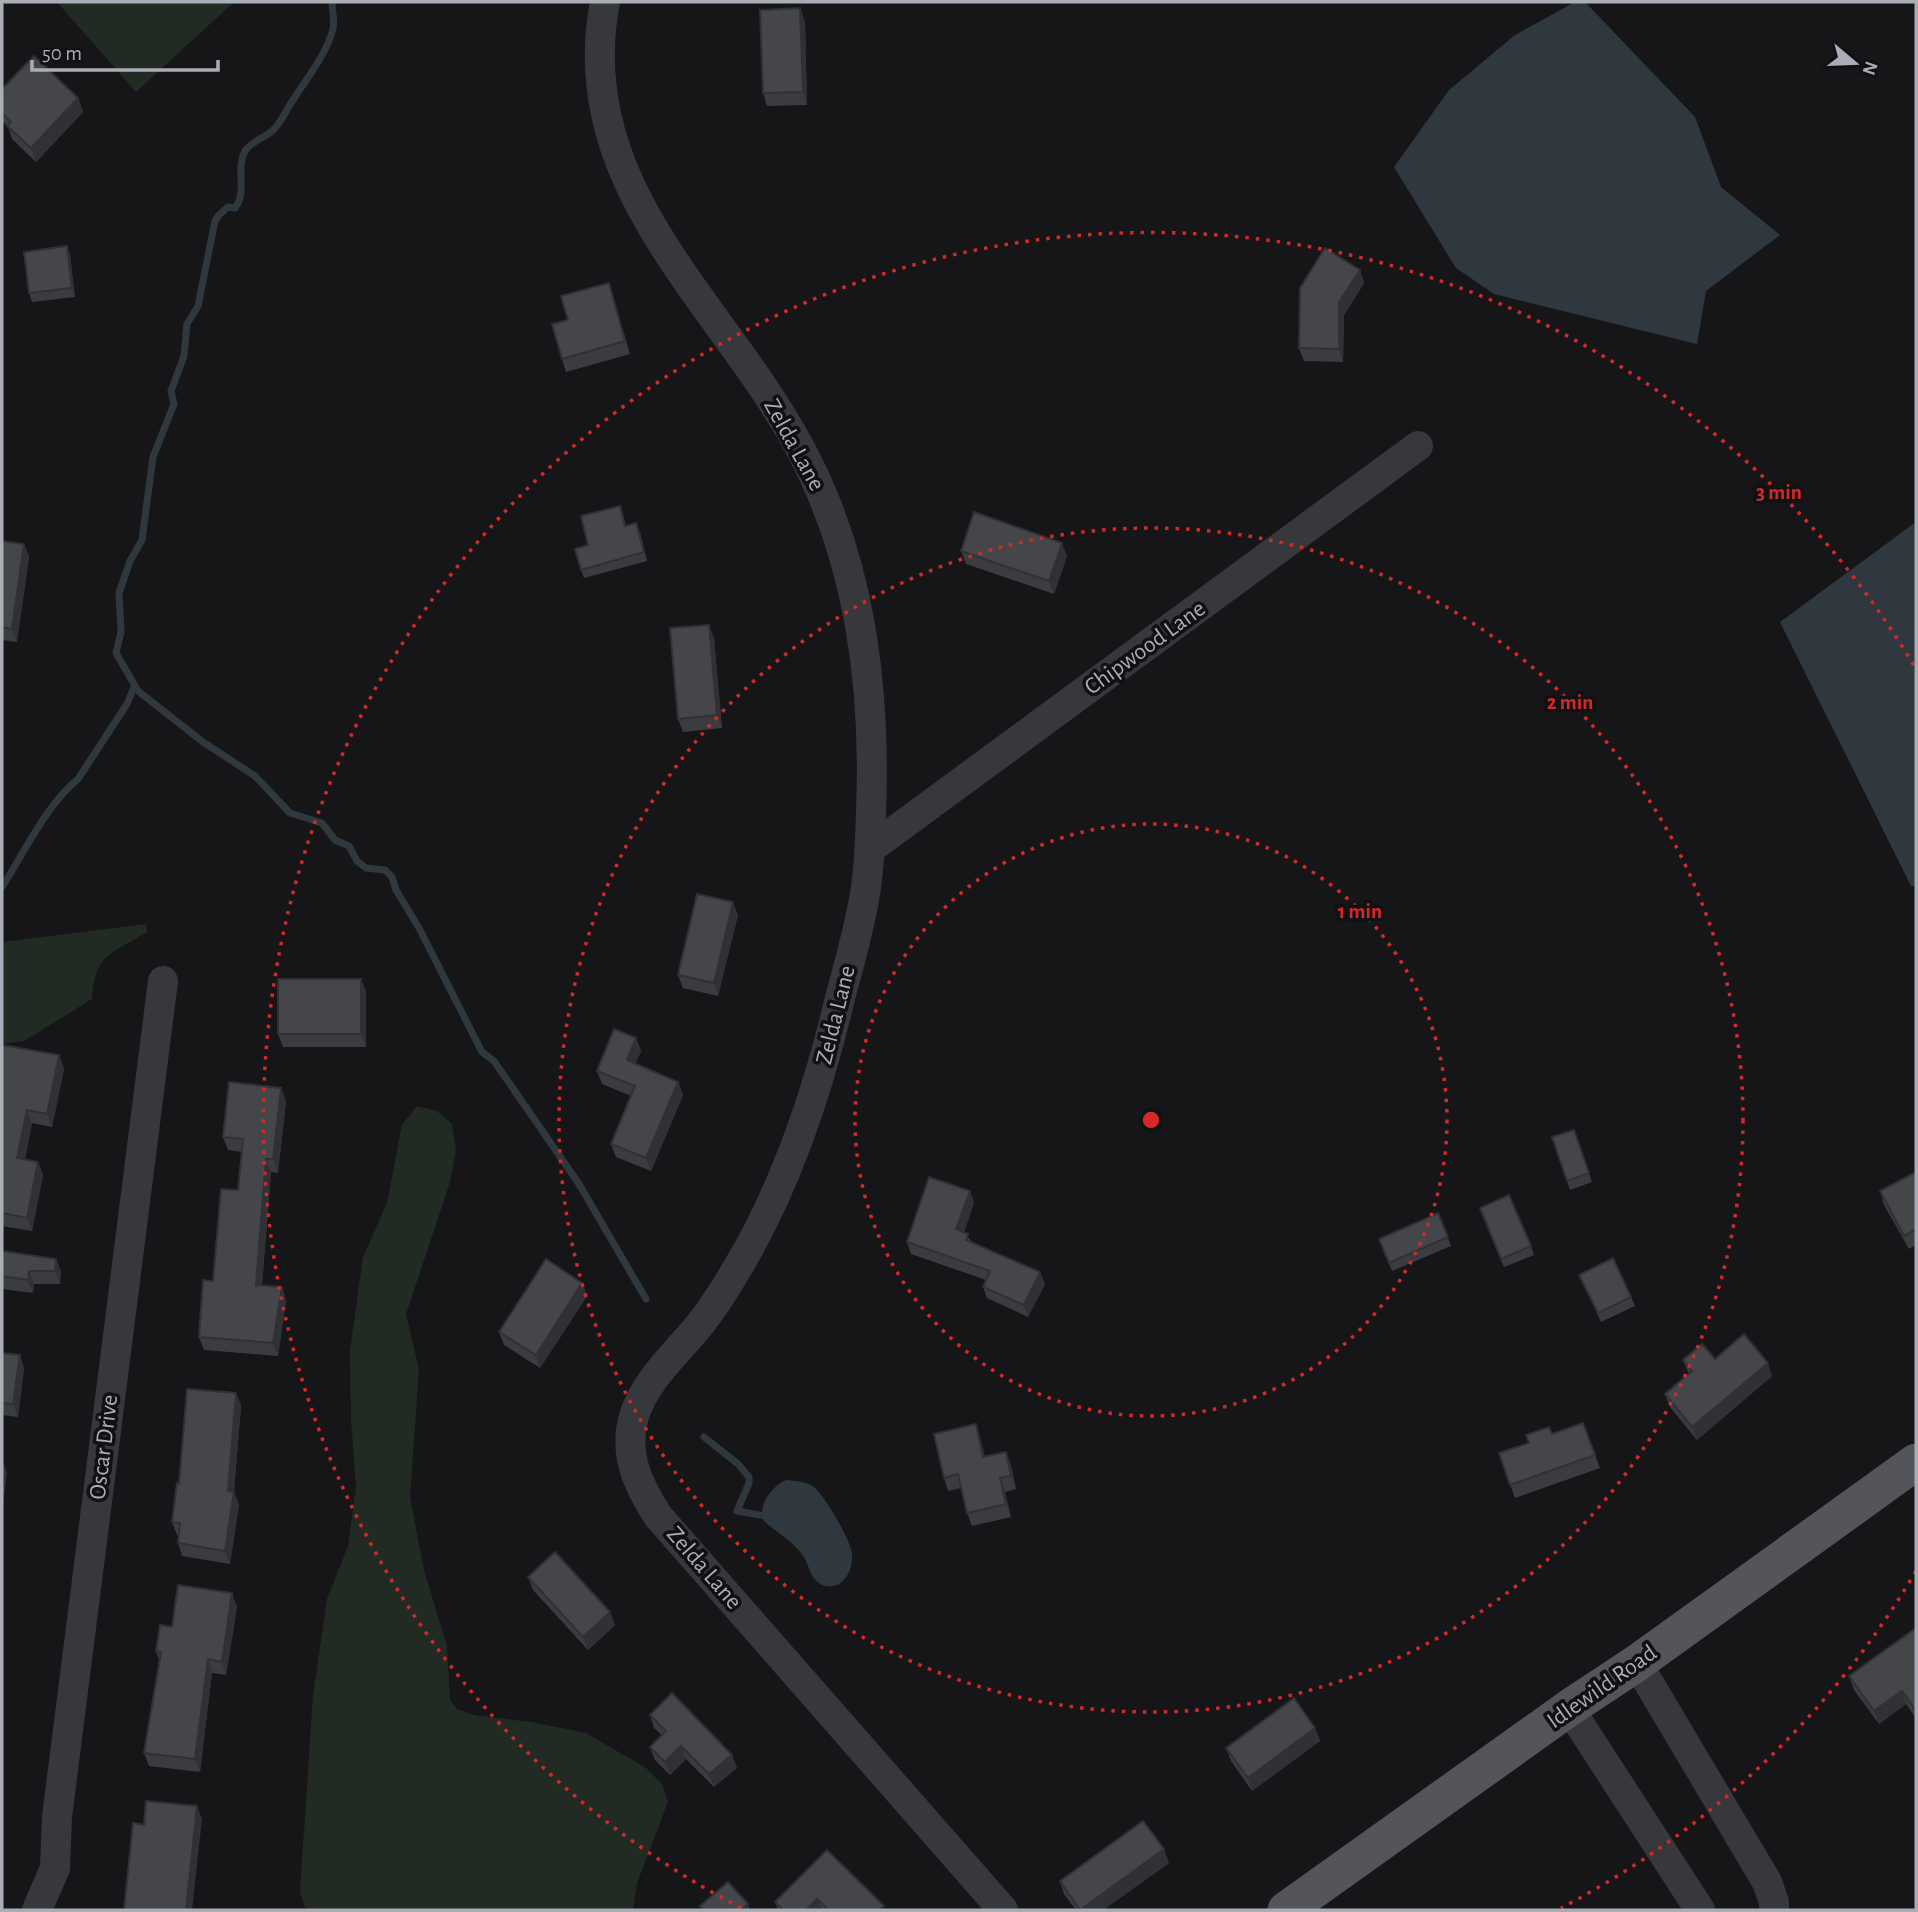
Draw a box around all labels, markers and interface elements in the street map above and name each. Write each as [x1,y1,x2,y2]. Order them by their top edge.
scale bar [32,28,217,72]
north arrow [1820,28,1890,98]
text: 50 m [42,43,82,64]
text: N [1859,59,1881,77]
street label: Zelda Lane [759,395,829,495]
text: 3 min [1756,482,1802,503]
street label: Chipwood Lane [1080,596,1210,700]
text: 2 min [1547,692,1593,713]
text: 1 min [1338,901,1382,922]
street label: Zelda Lane [812,963,860,1067]
centre of rings [1139,1108,1163,1132]
street label: Oscar Drive [86,1393,122,1501]
street label: Zelda Lane [662,1522,746,1614]
street label: Idlewild Road [1543,1641,1661,1733]

